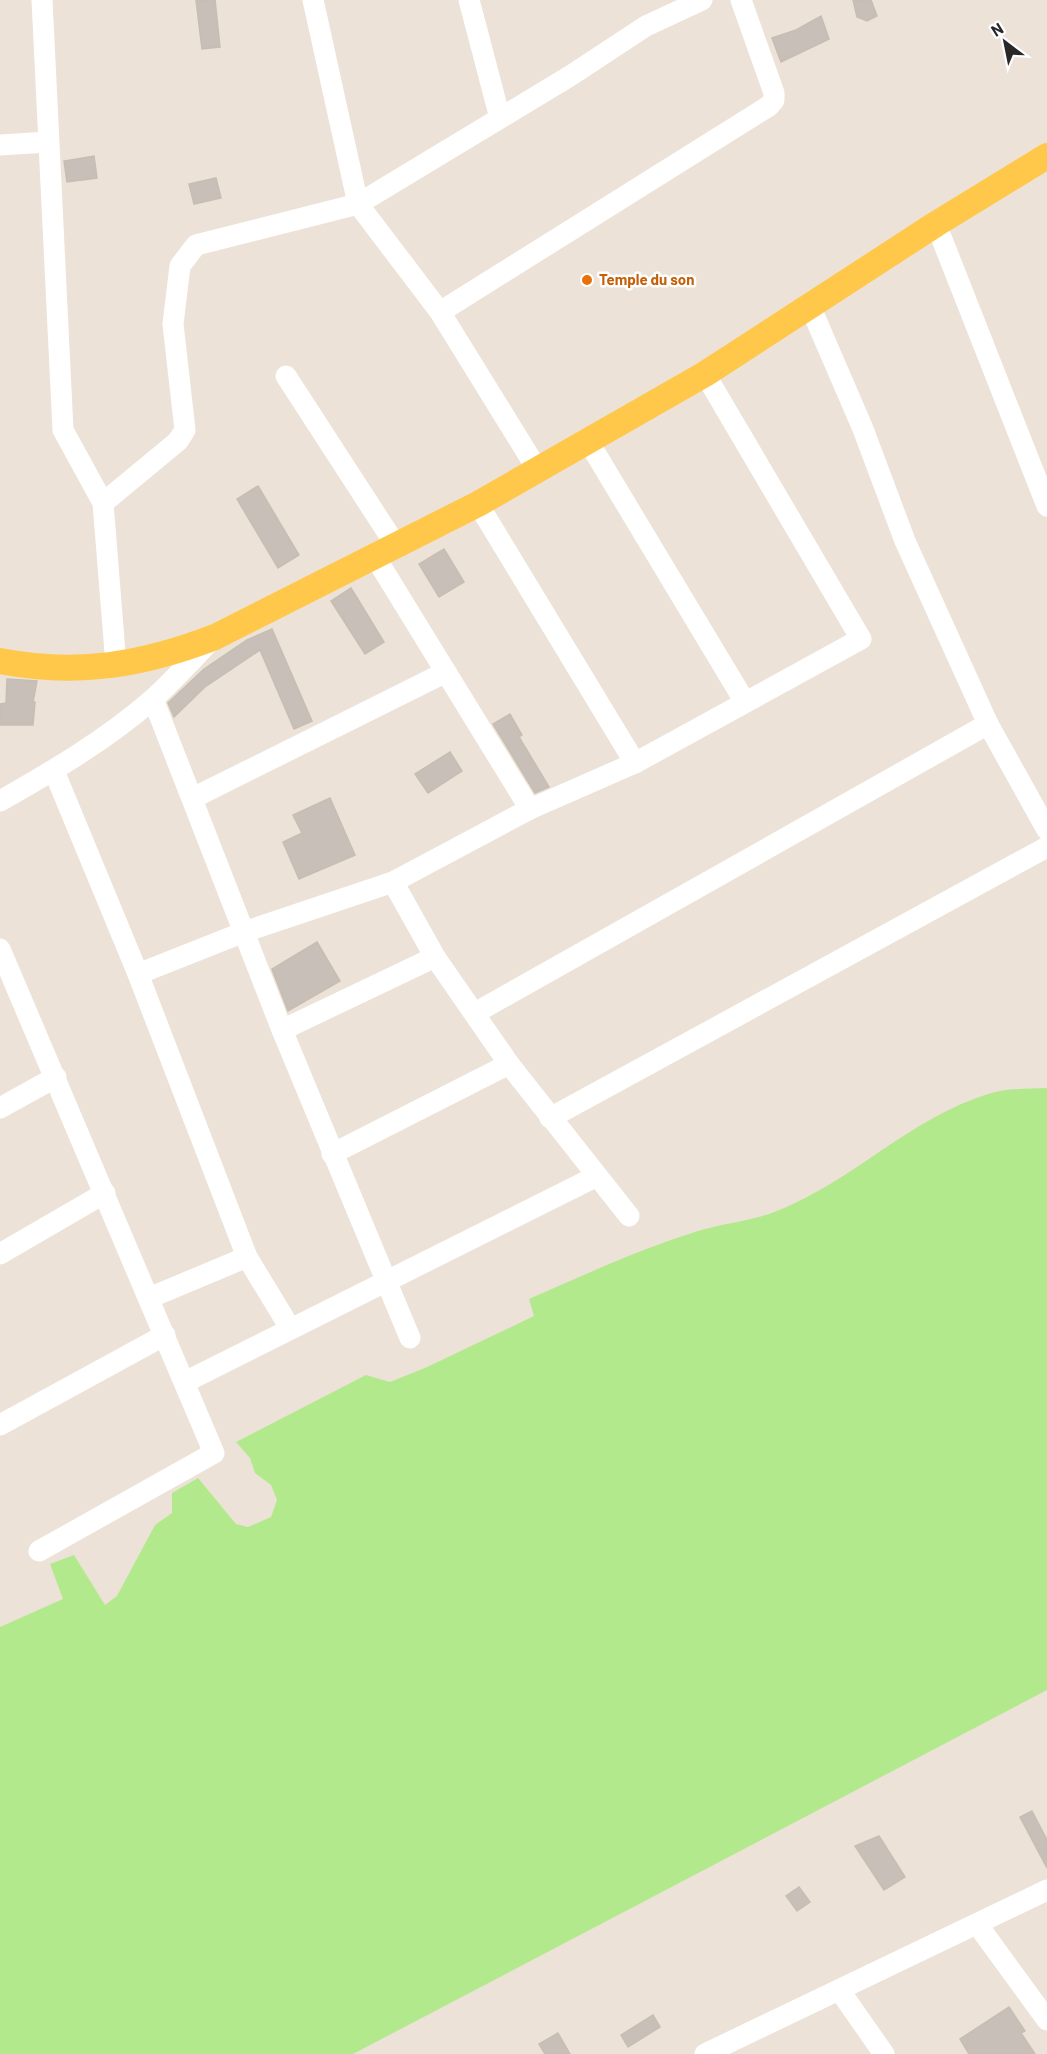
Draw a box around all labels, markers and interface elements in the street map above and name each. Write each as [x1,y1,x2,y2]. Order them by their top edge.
north arrow [975,12,1035,72]
text: N [987,18,1006,40]
place label: Temple du son [599,270,694,288]
marker: Temple du son [580,273,594,287]

